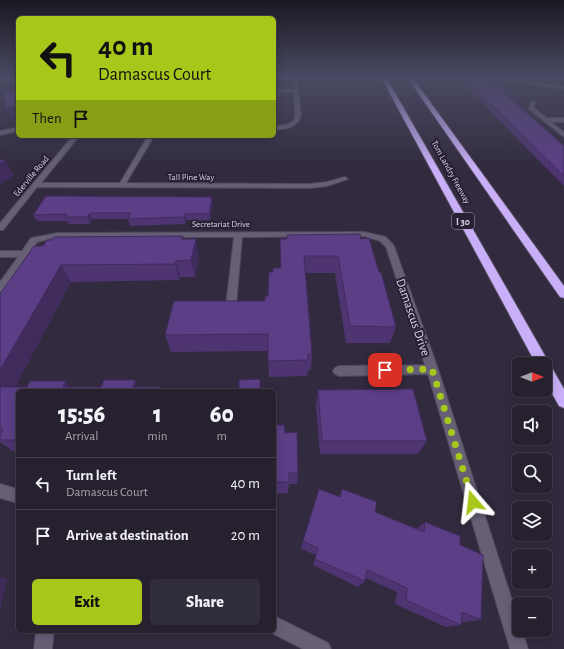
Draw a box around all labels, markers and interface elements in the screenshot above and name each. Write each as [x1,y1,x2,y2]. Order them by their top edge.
icon: left [32,32,84,84]
text: 40 m [98,33,154,61]
text: Damascus Court [98,66,211,84]
icon: arrive [70,108,92,130]
text: Then [32,111,62,126]
street label: Tom Landry Freeway [429,139,472,206]
street label: Ederville Road [12,154,51,198]
street label: Tall Pine Way [168,173,214,182]
road number: I 30 [452,213,474,229]
street label: Secretariat Drive [192,220,250,229]
street label: Damascus Drive [393,277,432,358]
pin [368,353,402,387]
north arrow [512,357,552,397]
map controls [512,357,552,637]
icon: arrive [374,359,396,381]
text: 15:56 [58,403,105,427]
text: 1 [153,403,162,427]
text: 60 [210,403,234,427]
button: sound [512,405,552,445]
text: Arrival [65,430,98,443]
text: min [147,430,168,443]
text: m [217,430,227,443]
button: search [512,453,552,493]
text: Turn left [66,468,117,483]
icon: left [32,473,54,495]
text: 40 m [230,476,260,491]
position arrow [452,481,494,523]
text: Damascus Court [66,486,148,499]
button: layers [512,501,552,541]
icon: arrive [32,525,54,547]
text: Arrive at destination [66,528,189,543]
text: 20 m [231,528,260,543]
button: + [512,549,552,589]
button: Exit [32,579,142,625]
button: Share [150,579,260,625]
button: − [512,597,552,637]

